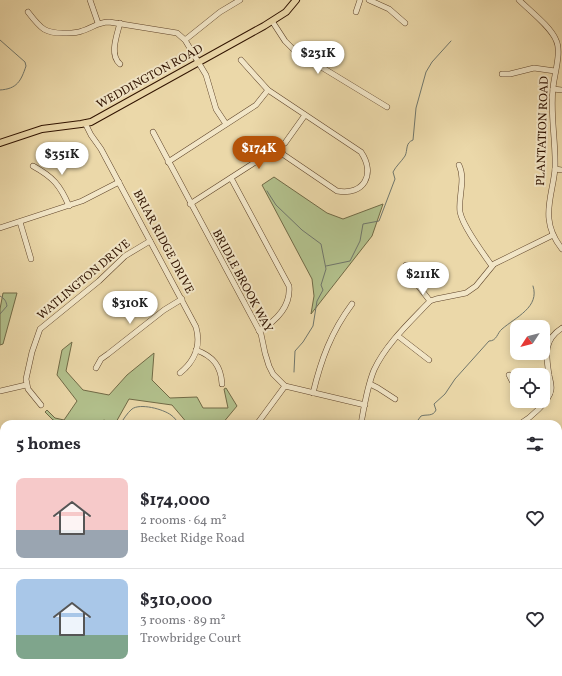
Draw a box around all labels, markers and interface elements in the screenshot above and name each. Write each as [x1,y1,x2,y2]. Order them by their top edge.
street label: WEDDINGTON ROAD [94,41,206,113]
pin: $231K [290,41,346,75]
text: $231K [300,45,336,63]
street label: PLANTATION ROAD [533,76,553,186]
pin: $174K [231,136,287,170]
text: $174K [242,140,276,158]
pin: $351K [34,142,90,176]
text: $351K [45,146,79,164]
street label: BRIAR RIDGE DRIVE [129,187,197,297]
street label: BRIDLE BROOK WAY [208,227,276,336]
street label: WATLINGTON DRIVE [34,236,134,324]
pin: $211K [395,262,451,296]
text: $211K [406,266,440,284]
pin: $310K [102,291,158,325]
text: $310K [112,295,148,313]
north arrow [510,320,550,360]
map controls [510,320,550,408]
button: locate [510,368,550,408]
text: 5 homes [16,433,81,456]
icon: filters [524,433,546,455]
text: $174,000 [140,489,210,512]
icon: home [48,494,96,542]
icon: heart [524,507,546,529]
text: 2 rooms · 64 m² [140,512,227,530]
text: Becket Ridge Road [140,530,245,548]
text: $310,000 [140,589,212,612]
icon: home [48,595,96,643]
icon: heart [524,608,546,630]
text: 3 rooms · 89 m² [140,612,226,630]
text: Trowbridge Court [140,630,241,648]

